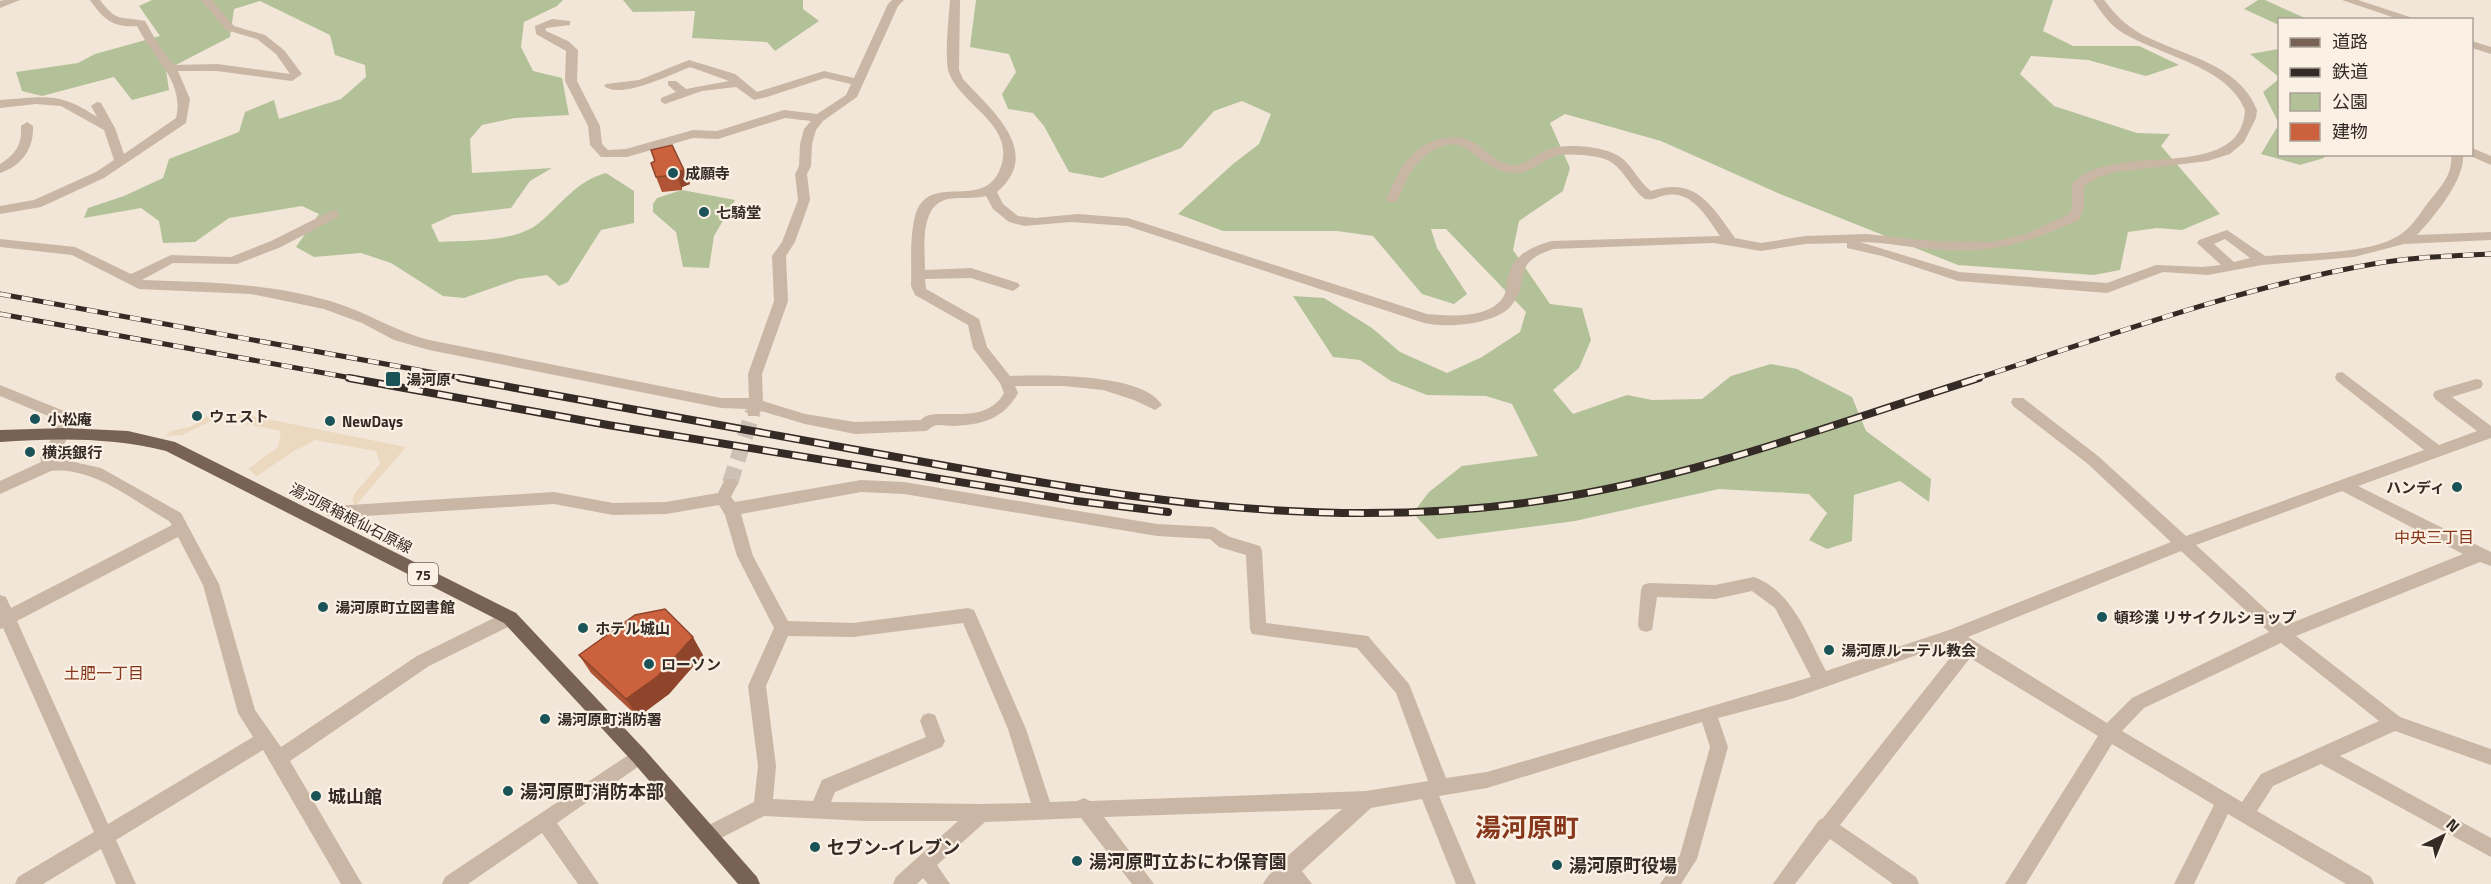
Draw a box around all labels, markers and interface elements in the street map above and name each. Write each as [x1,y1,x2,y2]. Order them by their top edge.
legend [2278,18,2473,156]
text: 道路 [2332,28,2368,55]
text: 鉄道 [2332,58,2368,85]
text: 公園 [2332,88,2368,115]
text: 建物 [2332,118,2368,145]
place label: 成願寺 [685,162,730,185]
marker: 成願寺 [666,166,680,180]
place label: 七騎堂 [716,201,761,224]
marker: 七騎堂 [697,205,711,219]
place label: 湯河原 [406,368,451,391]
marker: 湯河原 [384,370,402,388]
place label: ウェスト [209,405,269,428]
place label: 小松庵 [47,408,92,431]
marker: ウェスト [190,409,204,423]
place label: NewDays [342,410,403,433]
marker: 小松庵 [28,412,42,426]
marker: NewDays [323,414,337,428]
place label: 横浜銀行 [42,441,102,464]
marker: 横浜銀行 [23,445,37,459]
place label: ハンディ [2386,476,2445,499]
street label: 湯河原箱根仙石原線 [286,477,416,559]
marker: ハンディ [2450,480,2464,494]
district label: 中央三丁目 [2394,525,2474,549]
road number: 75 [408,563,438,585]
place label: 湯河原町立図書館 [335,596,455,619]
marker: 湯河原町立図書館 [316,600,330,614]
place label: 頓珍漢 リサイクルショップ [2114,606,2297,629]
marker: 頓珍漢 リサイクルショップ [2095,610,2109,624]
place label: ホテル城山 [595,617,670,640]
marker: ホテル城山 [576,621,590,635]
place label: 湯河原ルーテル教会 [1841,639,1976,662]
marker: 湯河原ルーテル教会 [1822,643,1836,657]
place label: ローソン [661,653,721,676]
marker: ローソン [642,657,656,671]
district label: 土肥一丁目 [64,661,144,685]
place label: 湯河原町消防署 [557,708,662,731]
marker: 湯河原町消防署 [538,712,552,726]
place label: 湯河原町消防本部 [520,778,664,805]
place label: 城山館 [328,783,382,810]
marker: 湯河原町消防本部 [501,784,515,798]
marker: 城山館 [309,789,323,803]
north arrow [2413,806,2473,866]
district label: 湯河原町 [1475,808,1579,847]
text: N [2441,812,2465,838]
place label: セブン-イレブン [827,834,960,861]
marker: セブン-イレブン [808,840,822,854]
place label: 湯河原町立おにわ保育園 [1089,848,1287,875]
place label: 湯河原町役場 [1569,852,1677,879]
marker: 湯河原町立おにわ保育園 [1070,854,1084,868]
marker: 湯河原町役場 [1550,858,1564,872]

